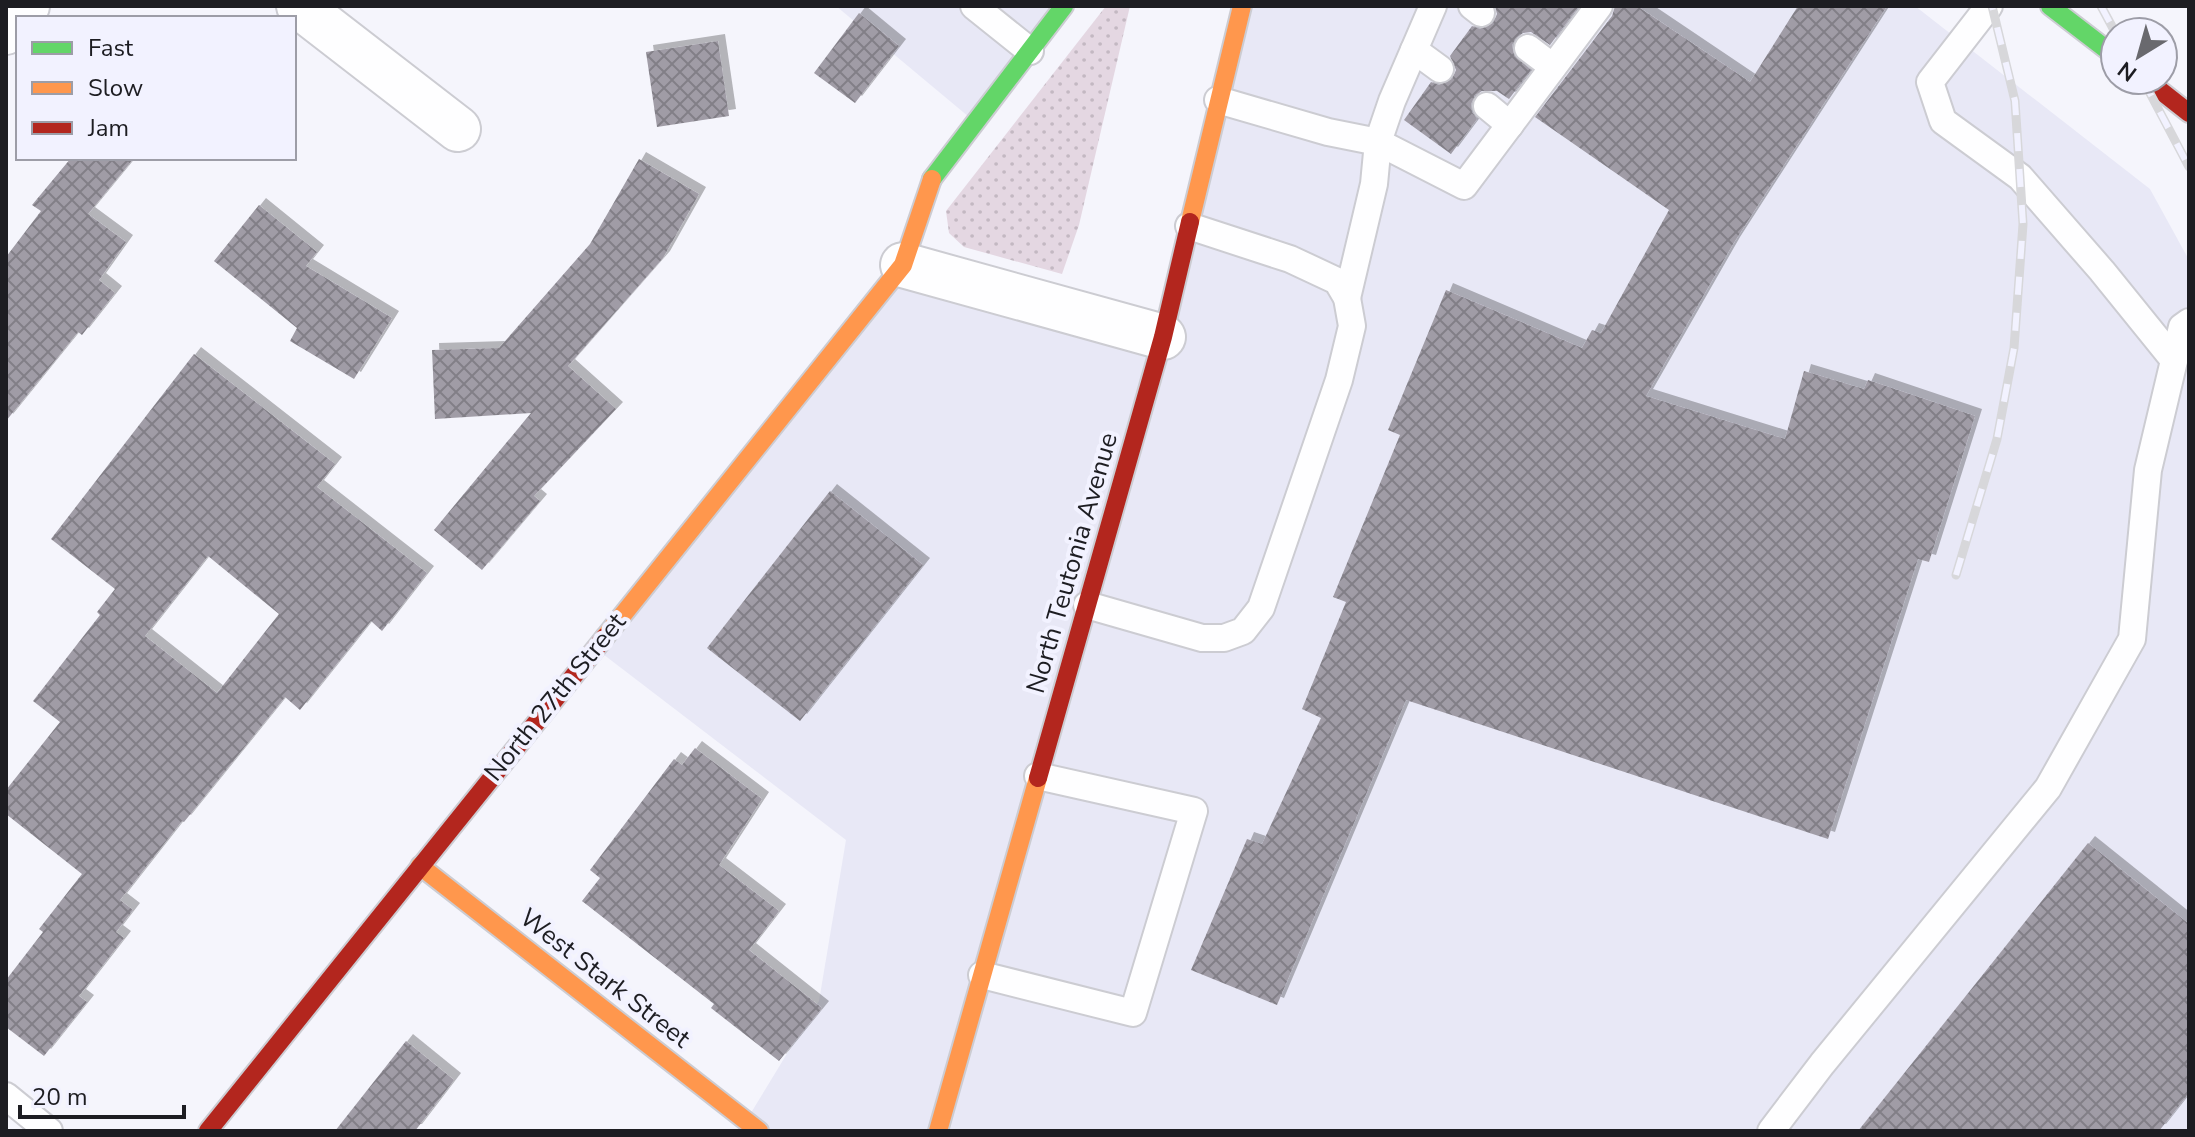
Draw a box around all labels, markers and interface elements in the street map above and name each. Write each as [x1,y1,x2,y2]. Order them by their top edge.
legend [16,16,296,160]
north arrow [2099,16,2179,96]
text: Fast [88,32,134,64]
text: N [2112,54,2143,88]
text: Slow [88,72,143,104]
text: Jam [87,112,129,144]
street label: North Teutonia Avenue [1018,429,1126,697]
street label: North 27th Street [476,605,634,788]
street label: West Stark Street [512,900,698,1056]
scale bar [20,1069,184,1119]
text: 20 m [32,1081,88,1113]

